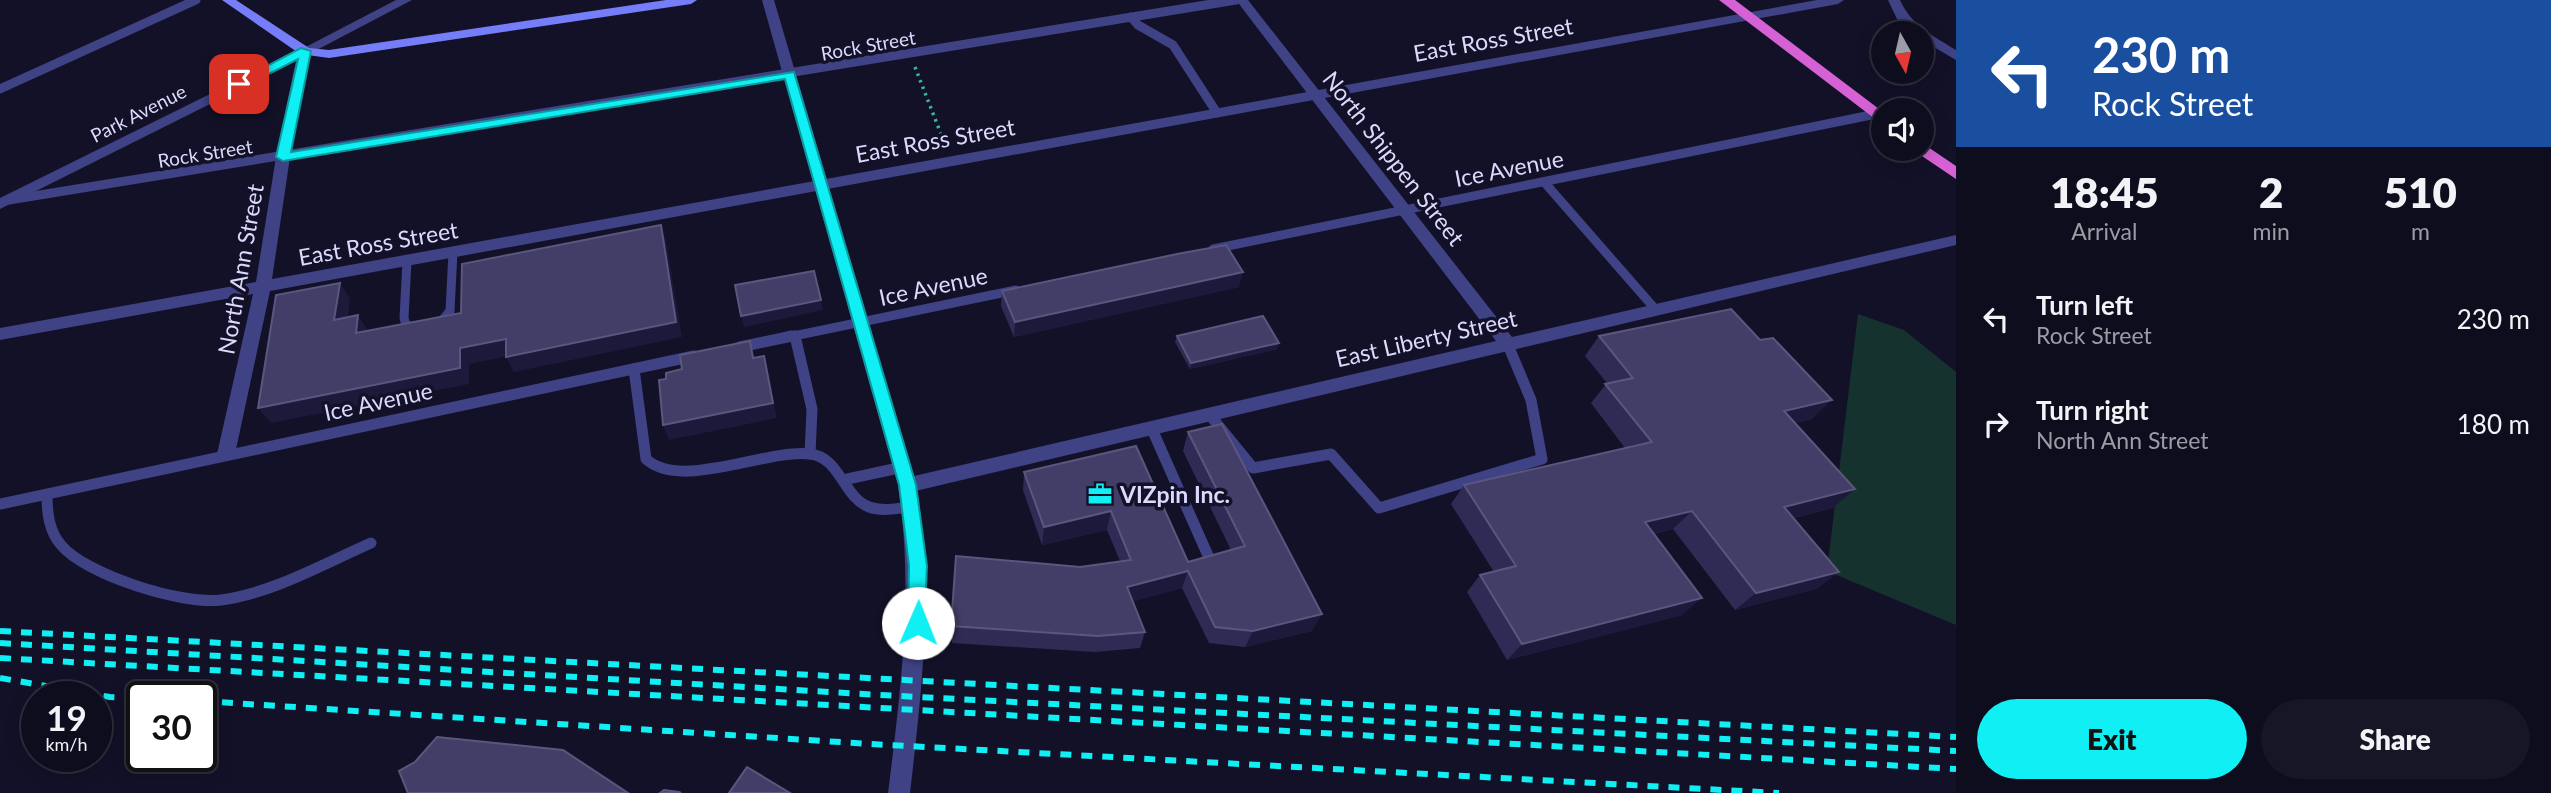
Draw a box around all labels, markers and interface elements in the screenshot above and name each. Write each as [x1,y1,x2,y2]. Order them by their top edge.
street label: East Ross Street [1411,11,1576,67]
north arrow [1871,21,1934,84]
map controls [1871,21,1934,161]
street label: Rock Street [819,25,917,65]
text: 230 m [2092,25,2230,83]
icon: left [1977,28,2068,119]
pin [209,54,269,114]
icon: arrive [220,65,258,103]
street label: North Shippen Street [1317,65,1471,251]
street label: Park Avenue [86,79,190,147]
text: Rock Street [2092,84,2253,123]
button: sound [1871,98,1934,161]
street label: East Ross Street [853,112,1018,168]
street label: Rock Street [156,134,254,172]
street label: Ice Avenue [1452,144,1566,192]
text: 18:45 [2050,167,2159,217]
text: 2 [2259,167,2283,217]
text: 510 [2384,167,2457,217]
street label: North Ann Street [211,181,269,356]
street label: East Ross Street [296,215,461,271]
text: Arrival [2071,217,2137,245]
text: min [2253,217,2290,245]
text: m [2411,217,2430,245]
street label: Ice Avenue [876,261,990,311]
text: Turn left [2036,289,2133,321]
icon: left [1977,300,2015,338]
street label: East Liberty Street [1333,303,1520,372]
text: 230 m [2457,303,2530,335]
text: Rock Street [2036,321,2152,349]
street label: Ice Avenue [321,376,435,426]
text: Turn right [2036,394,2149,426]
icon: right [1977,405,2015,443]
text: 180 m [2457,408,2530,440]
text: North Ann Street [2036,426,2208,454]
office icon: VIZpin Inc. [1086,480,1114,508]
place label: VIZpin Inc. [1119,480,1230,508]
position arrow [881,586,955,660]
speed limit sign: 30 [126,681,217,772]
text: 19 [46,696,87,738]
button: Exit [1977,699,2247,779]
button: Share [2261,699,2530,779]
text: km/h [45,733,88,755]

